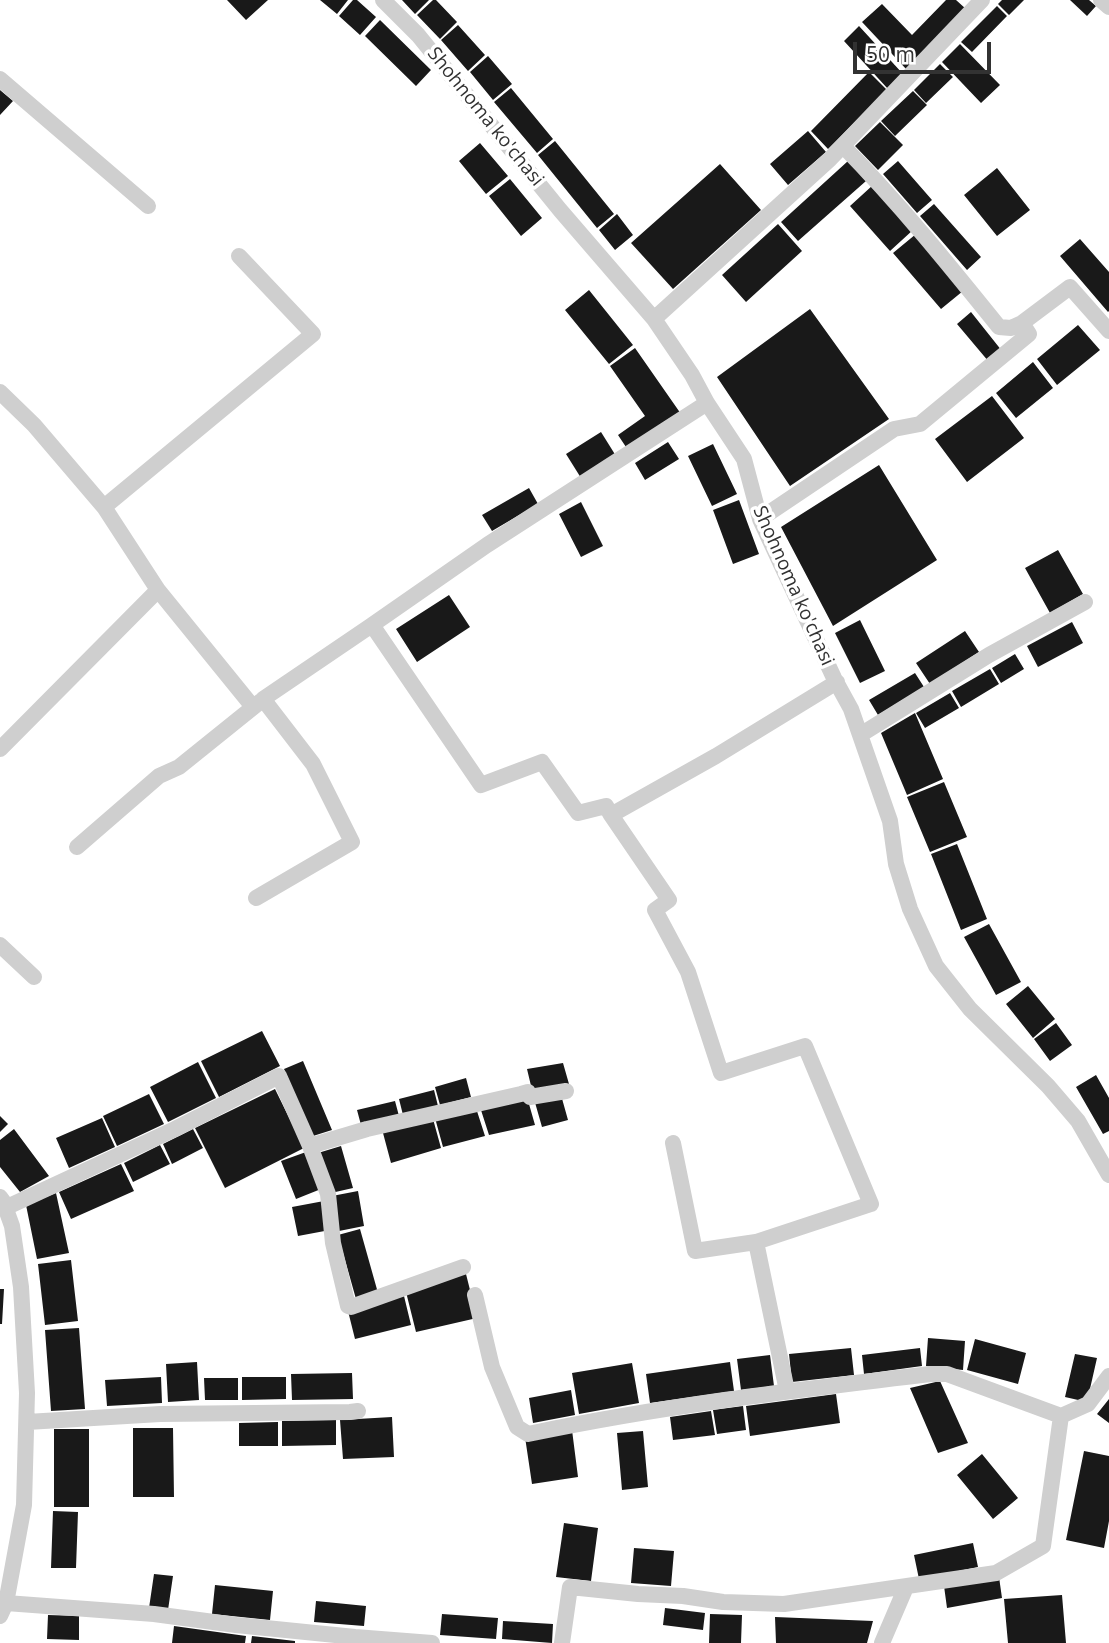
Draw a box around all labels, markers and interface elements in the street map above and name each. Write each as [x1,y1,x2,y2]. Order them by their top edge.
scale bar [857,28,995,72]
text: 50 m [866,40,915,68]
street label: Shohnoma ko'chasi [422,43,548,191]
street label: Shohnoma ko'chasi [748,503,838,669]

